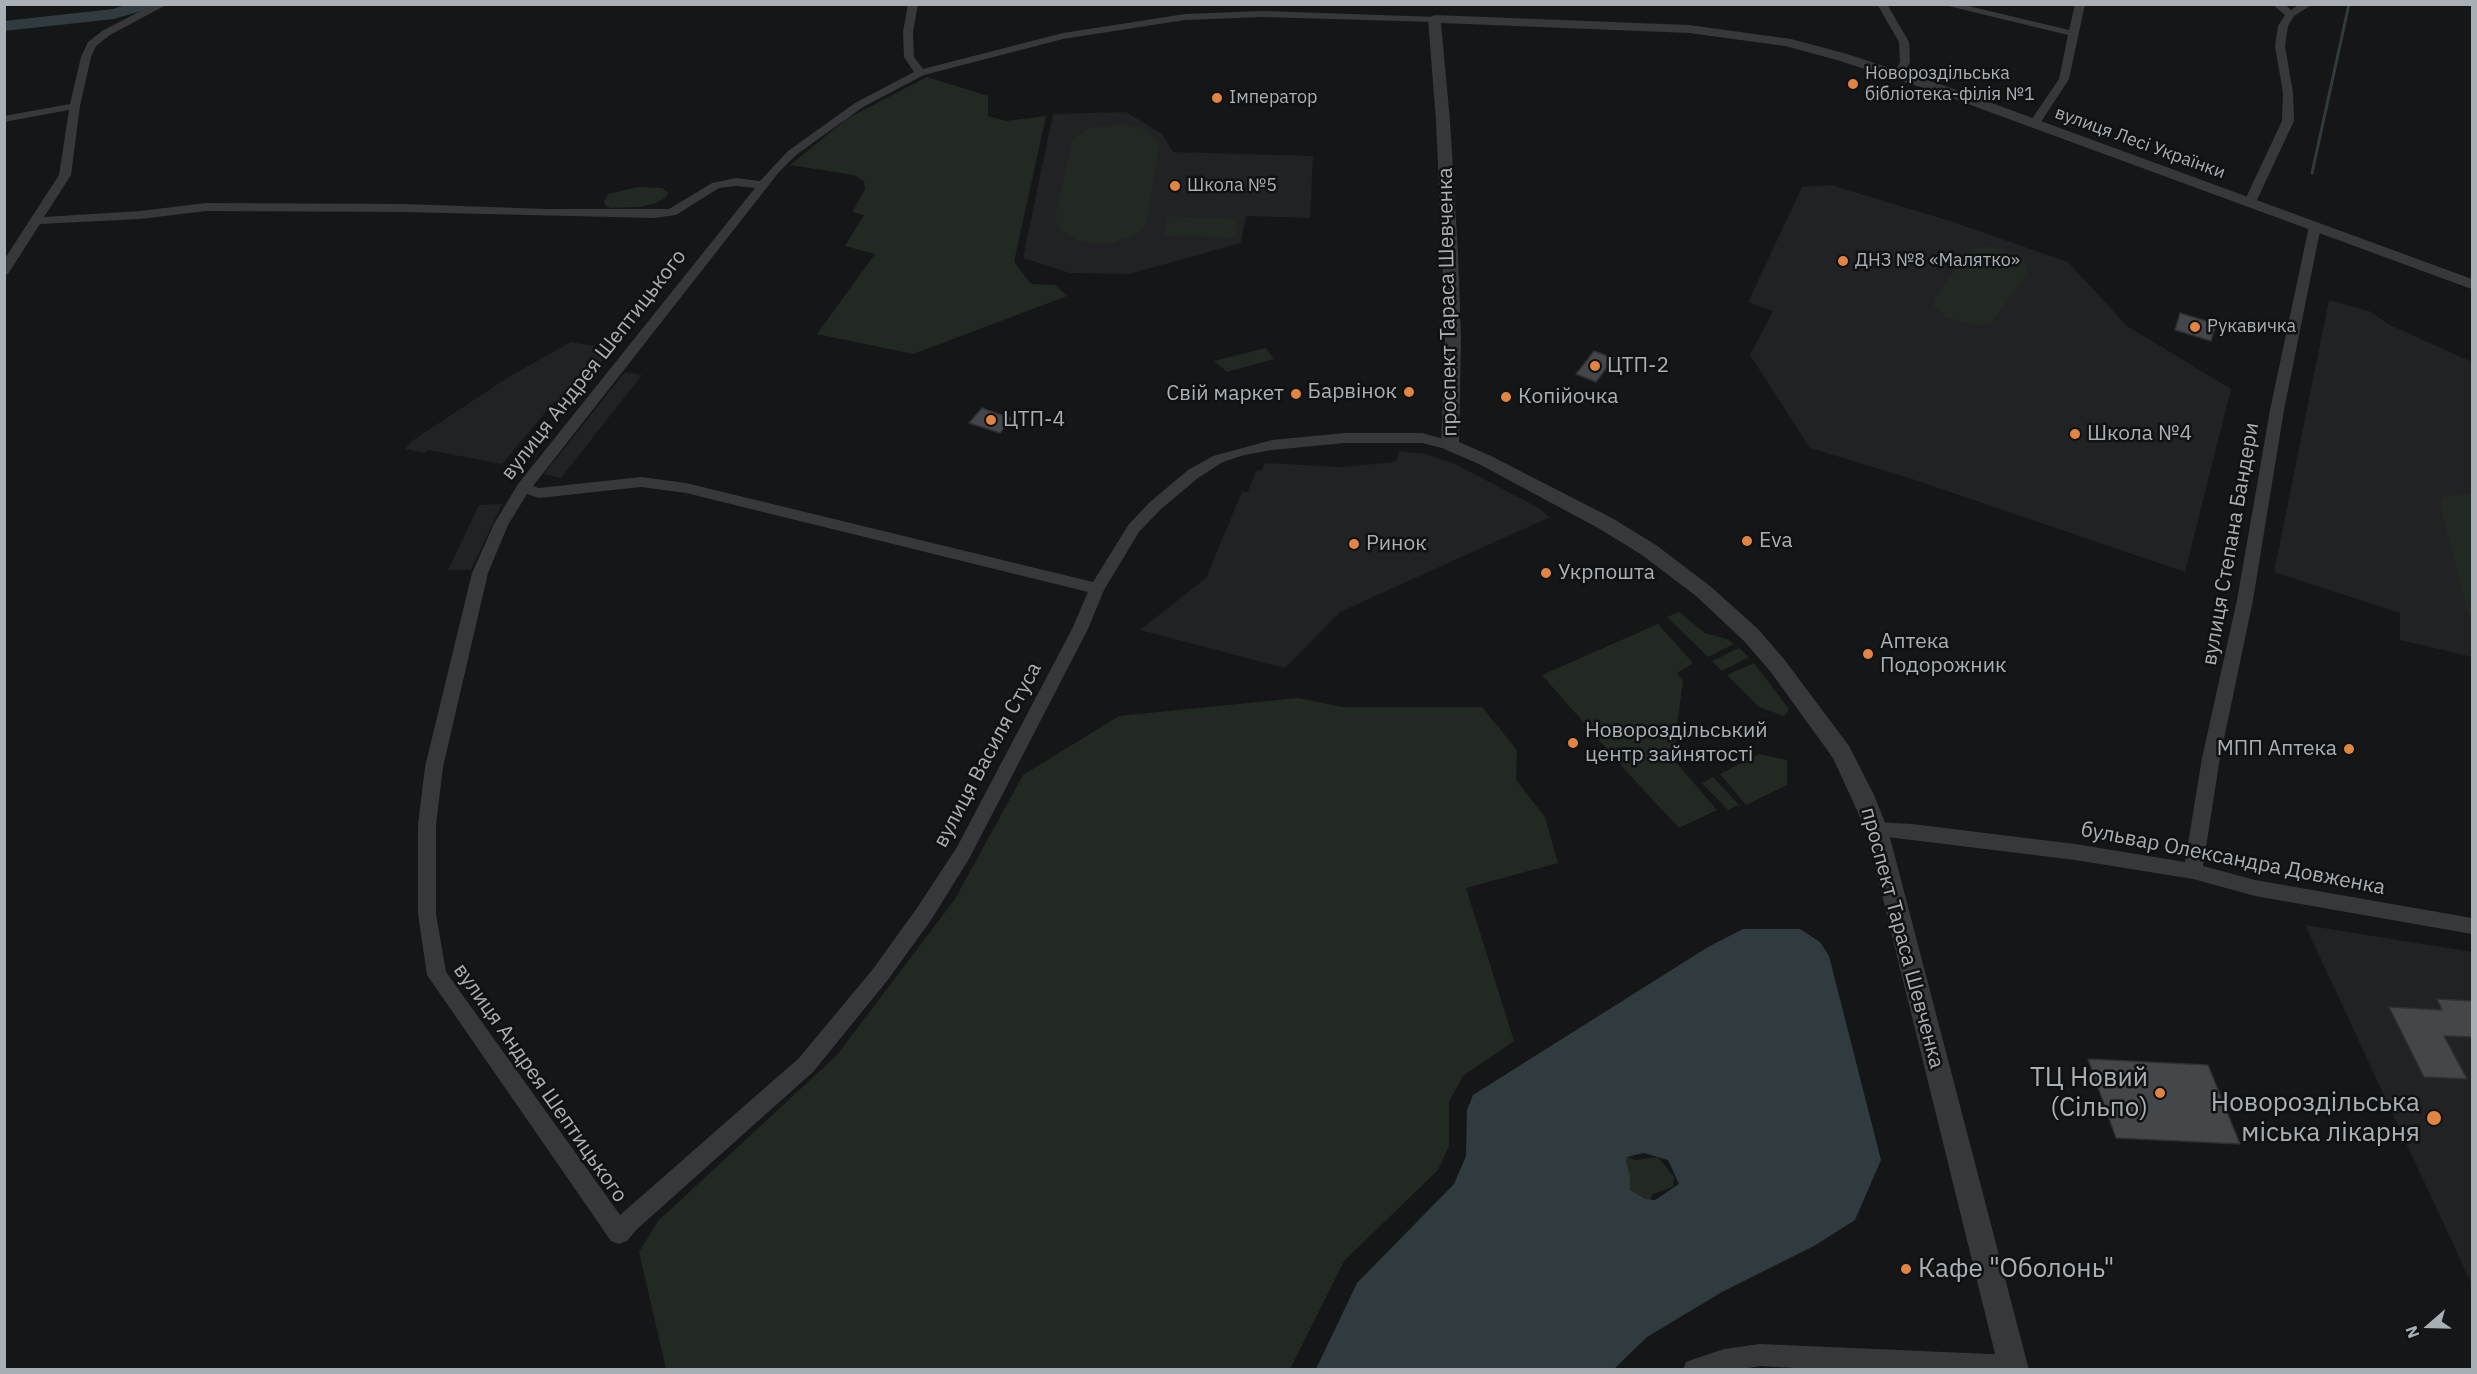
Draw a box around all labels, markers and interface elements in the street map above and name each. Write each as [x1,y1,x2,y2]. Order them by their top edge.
place label: Новороздільська бібліотека-філія №1 [1865,63,2035,106]
marker: Новороздільська бібліотека-філія №1 [1846,77,1860,91]
place label: Імператор [1229,87,1317,109]
marker: Імператор [1210,91,1224,105]
street label: вулиця Лесі Українки [2052,102,2228,184]
street label: проспект Тараса Шевченка [1433,167,1463,437]
place label: Школа №5 [1187,175,1277,197]
marker: Школа №5 [1168,179,1182,193]
street label: вулиця Андрея Шептицького [496,245,692,485]
place label: ДНЗ №8 «Малятко» [1855,250,2020,272]
marker: ДНЗ №8 «Малятко» [1836,254,1850,268]
place label: Рукавичка [2207,316,2296,338]
marker: Рукавичка [2188,320,2202,334]
place label: ЦТП-2 [1607,353,1669,379]
marker: ЦТП-2 [1588,359,1602,373]
place label: Барвінок [1308,379,1397,405]
place label: Свiй маркет [1166,381,1284,407]
place label: Копійочка [1518,384,1618,410]
marker: Барвінок [1402,385,1416,399]
marker: Свiй маркет [1289,387,1303,401]
marker: Копійочка [1499,390,1513,404]
place label: ЦТП-4 [1003,407,1065,433]
marker: ЦТП-4 [984,413,998,427]
place label: Школа №4 [2087,421,2192,447]
street label: вулиця Степана Бандери [2197,421,2265,667]
marker: Школа №4 [2068,427,2082,441]
place label: Eva [1759,528,1793,554]
place label: Ринок [1366,531,1427,557]
marker: Eva [1740,534,1754,548]
marker: Ринок [1347,537,1361,551]
place label: Укрпошта [1558,560,1655,586]
marker: Укрпошта [1539,566,1553,580]
place label: Аптека Подорожник [1880,629,2007,679]
marker: Аптека Подорожник [1861,647,1875,661]
street label: вулиця Василя Стуса [929,658,1047,852]
place label: Новороздільський центр зайнятості [1585,718,1768,768]
marker: Новороздільський центр зайнятості [1566,736,1580,750]
place label: МПП Аптека [2217,736,2337,762]
marker: МПП Аптека [2342,742,2356,756]
street label: проспект Тараса Шевченка [1855,805,1949,1071]
street label: бульвар Олександра Довженка [2079,817,2387,901]
street label: вулиця Андрея Шептицького [448,959,632,1207]
place label: ТЦ Новий (Сільпо) [2030,1062,2148,1124]
marker: ТЦ Новий (Сільпо) [2153,1086,2167,1100]
place label: Новороздільська міська лікарня [2211,1087,2420,1148]
marker: Новороздільська міська лікарня [2425,1109,2443,1127]
place label: Кафе "Оболонь" [1918,1253,2114,1285]
marker: Кафе "Оболонь" [1899,1262,1913,1276]
north arrow [2399,1296,2459,1356]
text: N [2401,1323,2423,1341]

